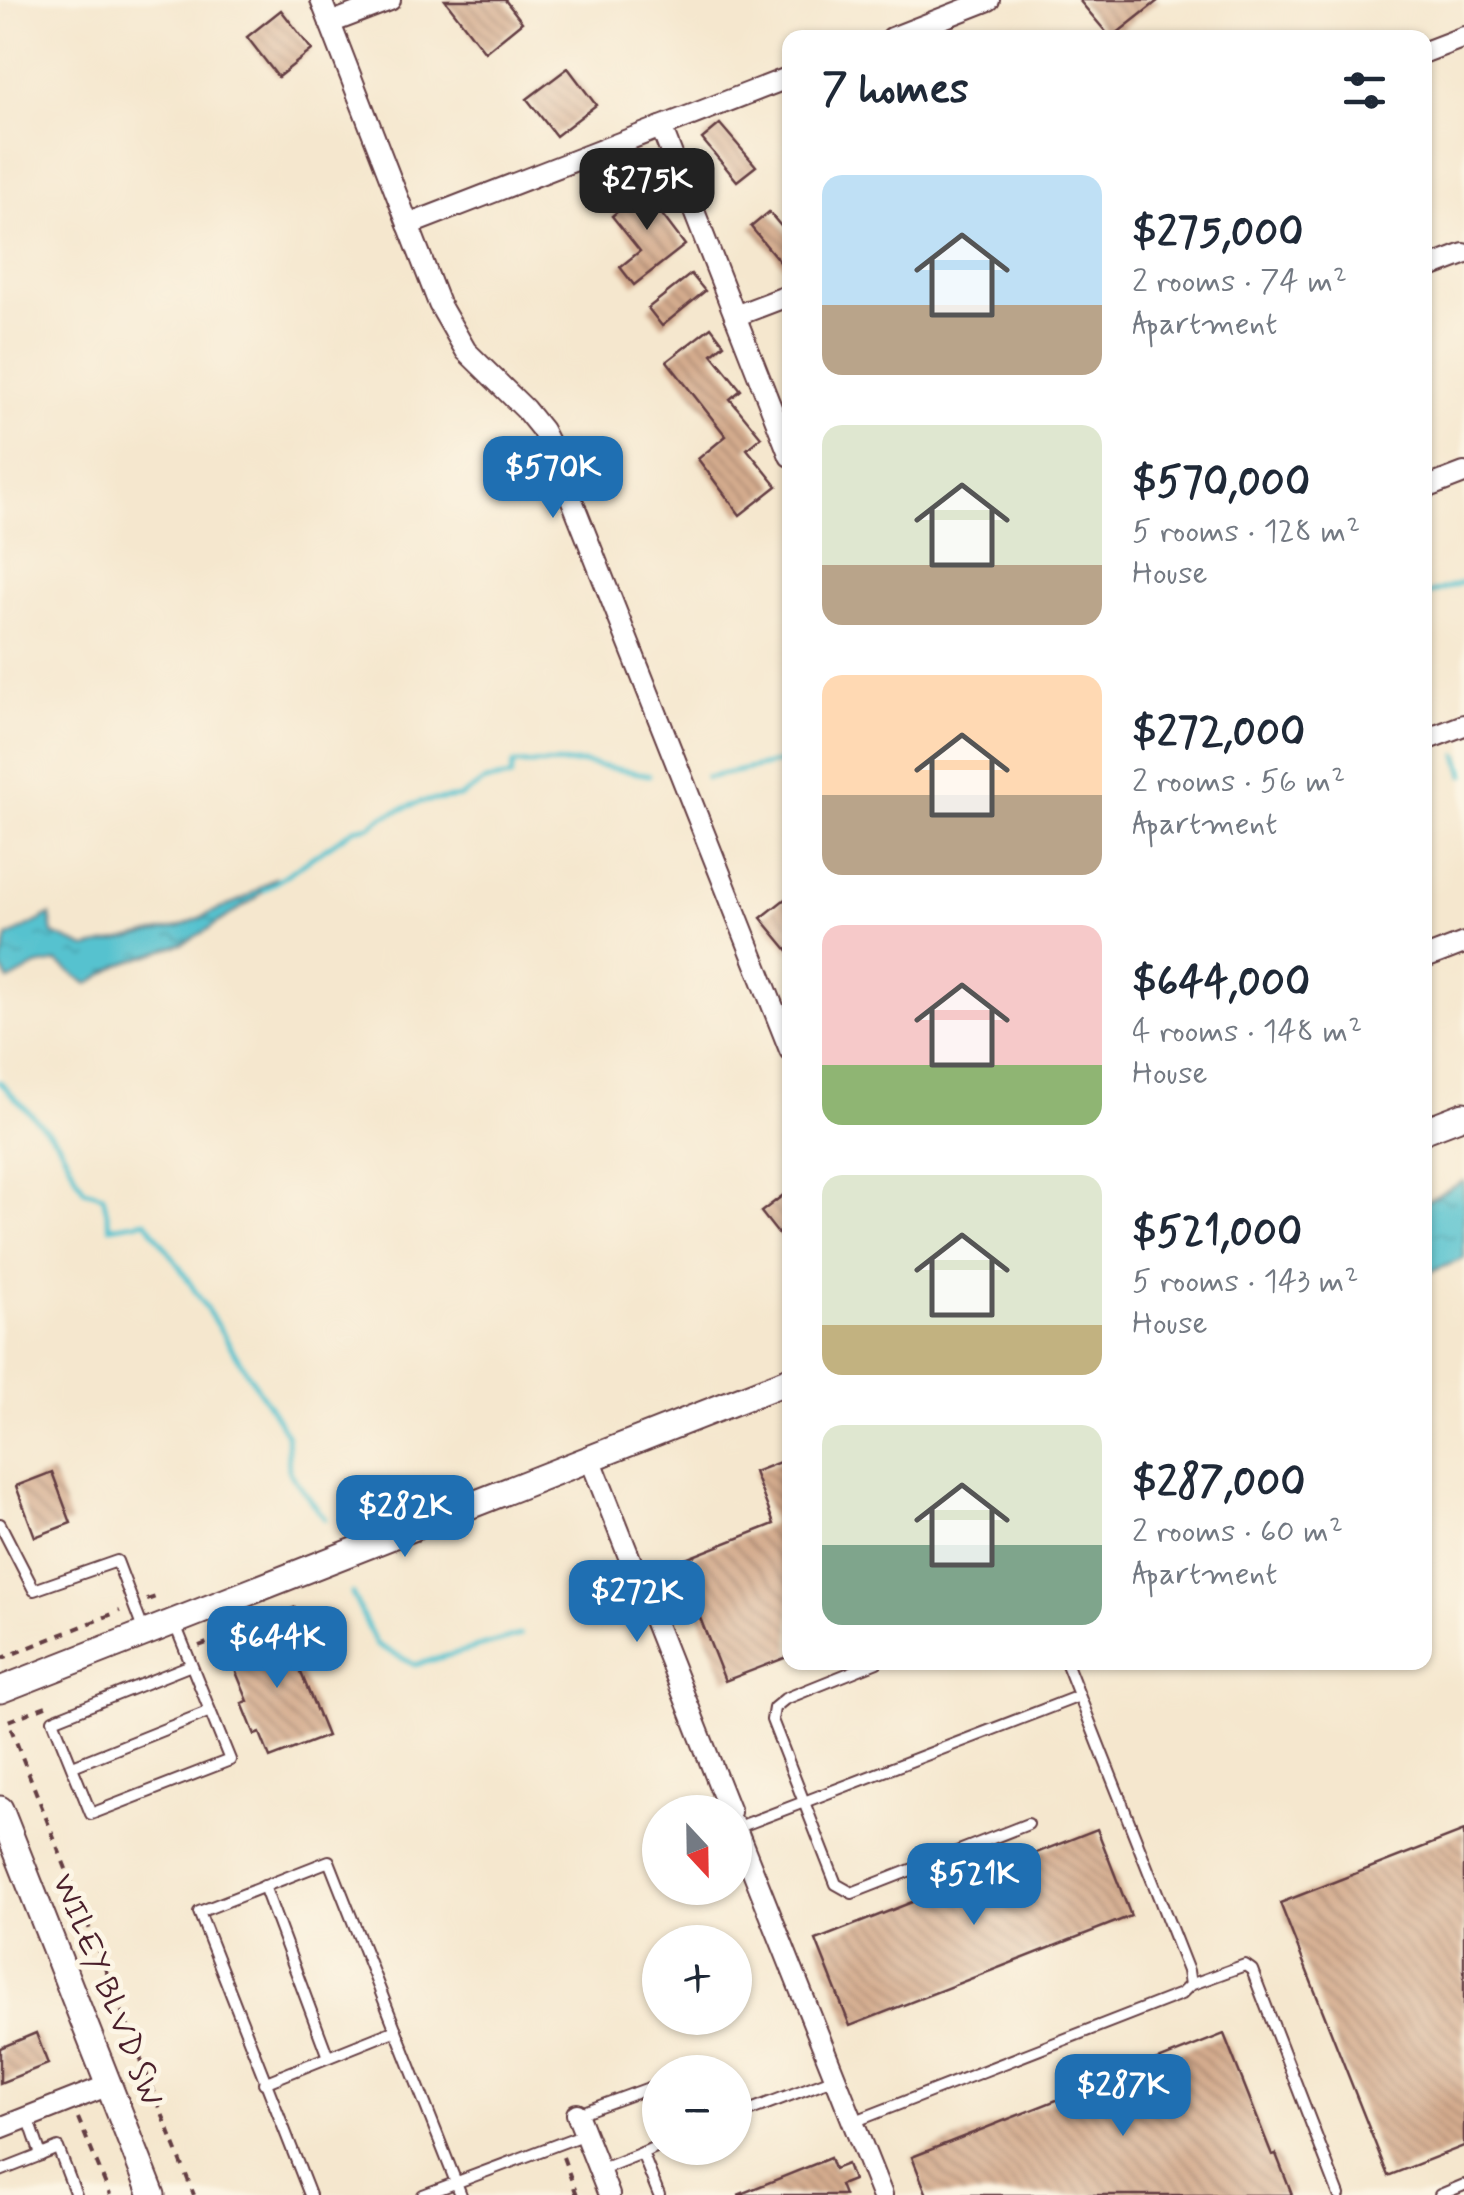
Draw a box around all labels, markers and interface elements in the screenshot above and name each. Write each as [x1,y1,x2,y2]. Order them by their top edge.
text: 7 homes [822,63,969,118]
icon: filters [1337,63,1392,118]
pin: $275K [577,148,717,233]
text: $275K [602,159,692,201]
text: $275,000 [1132,206,1304,261]
icon: home [902,215,1022,335]
text: 2 rooms · 74 m² [1132,261,1347,303]
text: Apartment [1132,303,1277,345]
pin: $570K [483,436,623,521]
text: $570K [505,447,601,489]
text: $570,000 [1132,456,1310,511]
icon: home [902,465,1022,585]
text: 5 rooms · 128 m² [1132,511,1360,553]
text: House [1132,553,1208,595]
text: $272,000 [1132,706,1305,761]
icon: home [902,715,1022,835]
text: 2 rooms · 56 m² [1132,761,1345,803]
text: Apartment [1132,803,1277,845]
text: $644,000 [1132,956,1310,1011]
icon: home [902,965,1022,1085]
text: 4 rooms · 148 m² [1132,1011,1362,1053]
text: House [1132,1053,1208,1095]
text: $521,000 [1132,1206,1302,1261]
icon: home [902,1215,1022,1335]
text: 5 rooms · 143 m² [1132,1261,1359,1303]
text: House [1132,1303,1208,1345]
text: $287,000 [1132,1456,1306,1511]
icon: home [902,1465,1022,1585]
pin: $282K [335,1475,475,1560]
text: $282K [358,1486,452,1528]
text: 2 rooms · 60 m² [1132,1511,1343,1553]
text: Apartment [1132,1553,1277,1595]
pin: $272K [567,1560,707,1645]
text: $272K [591,1571,683,1613]
pin: $644K [207,1606,347,1691]
text: $644K [229,1617,325,1659]
north arrow [642,1795,752,1905]
map controls [642,1795,752,2165]
pin: $521K [904,1843,1044,1928]
text: $521K [929,1854,1019,1896]
street label: WILEY BLVD SW [41,1868,173,2112]
button: + [642,1925,752,2035]
pin: $287K [1053,2054,1193,2139]
button: − [642,2055,752,2165]
text: $287K [1077,2065,1169,2107]

